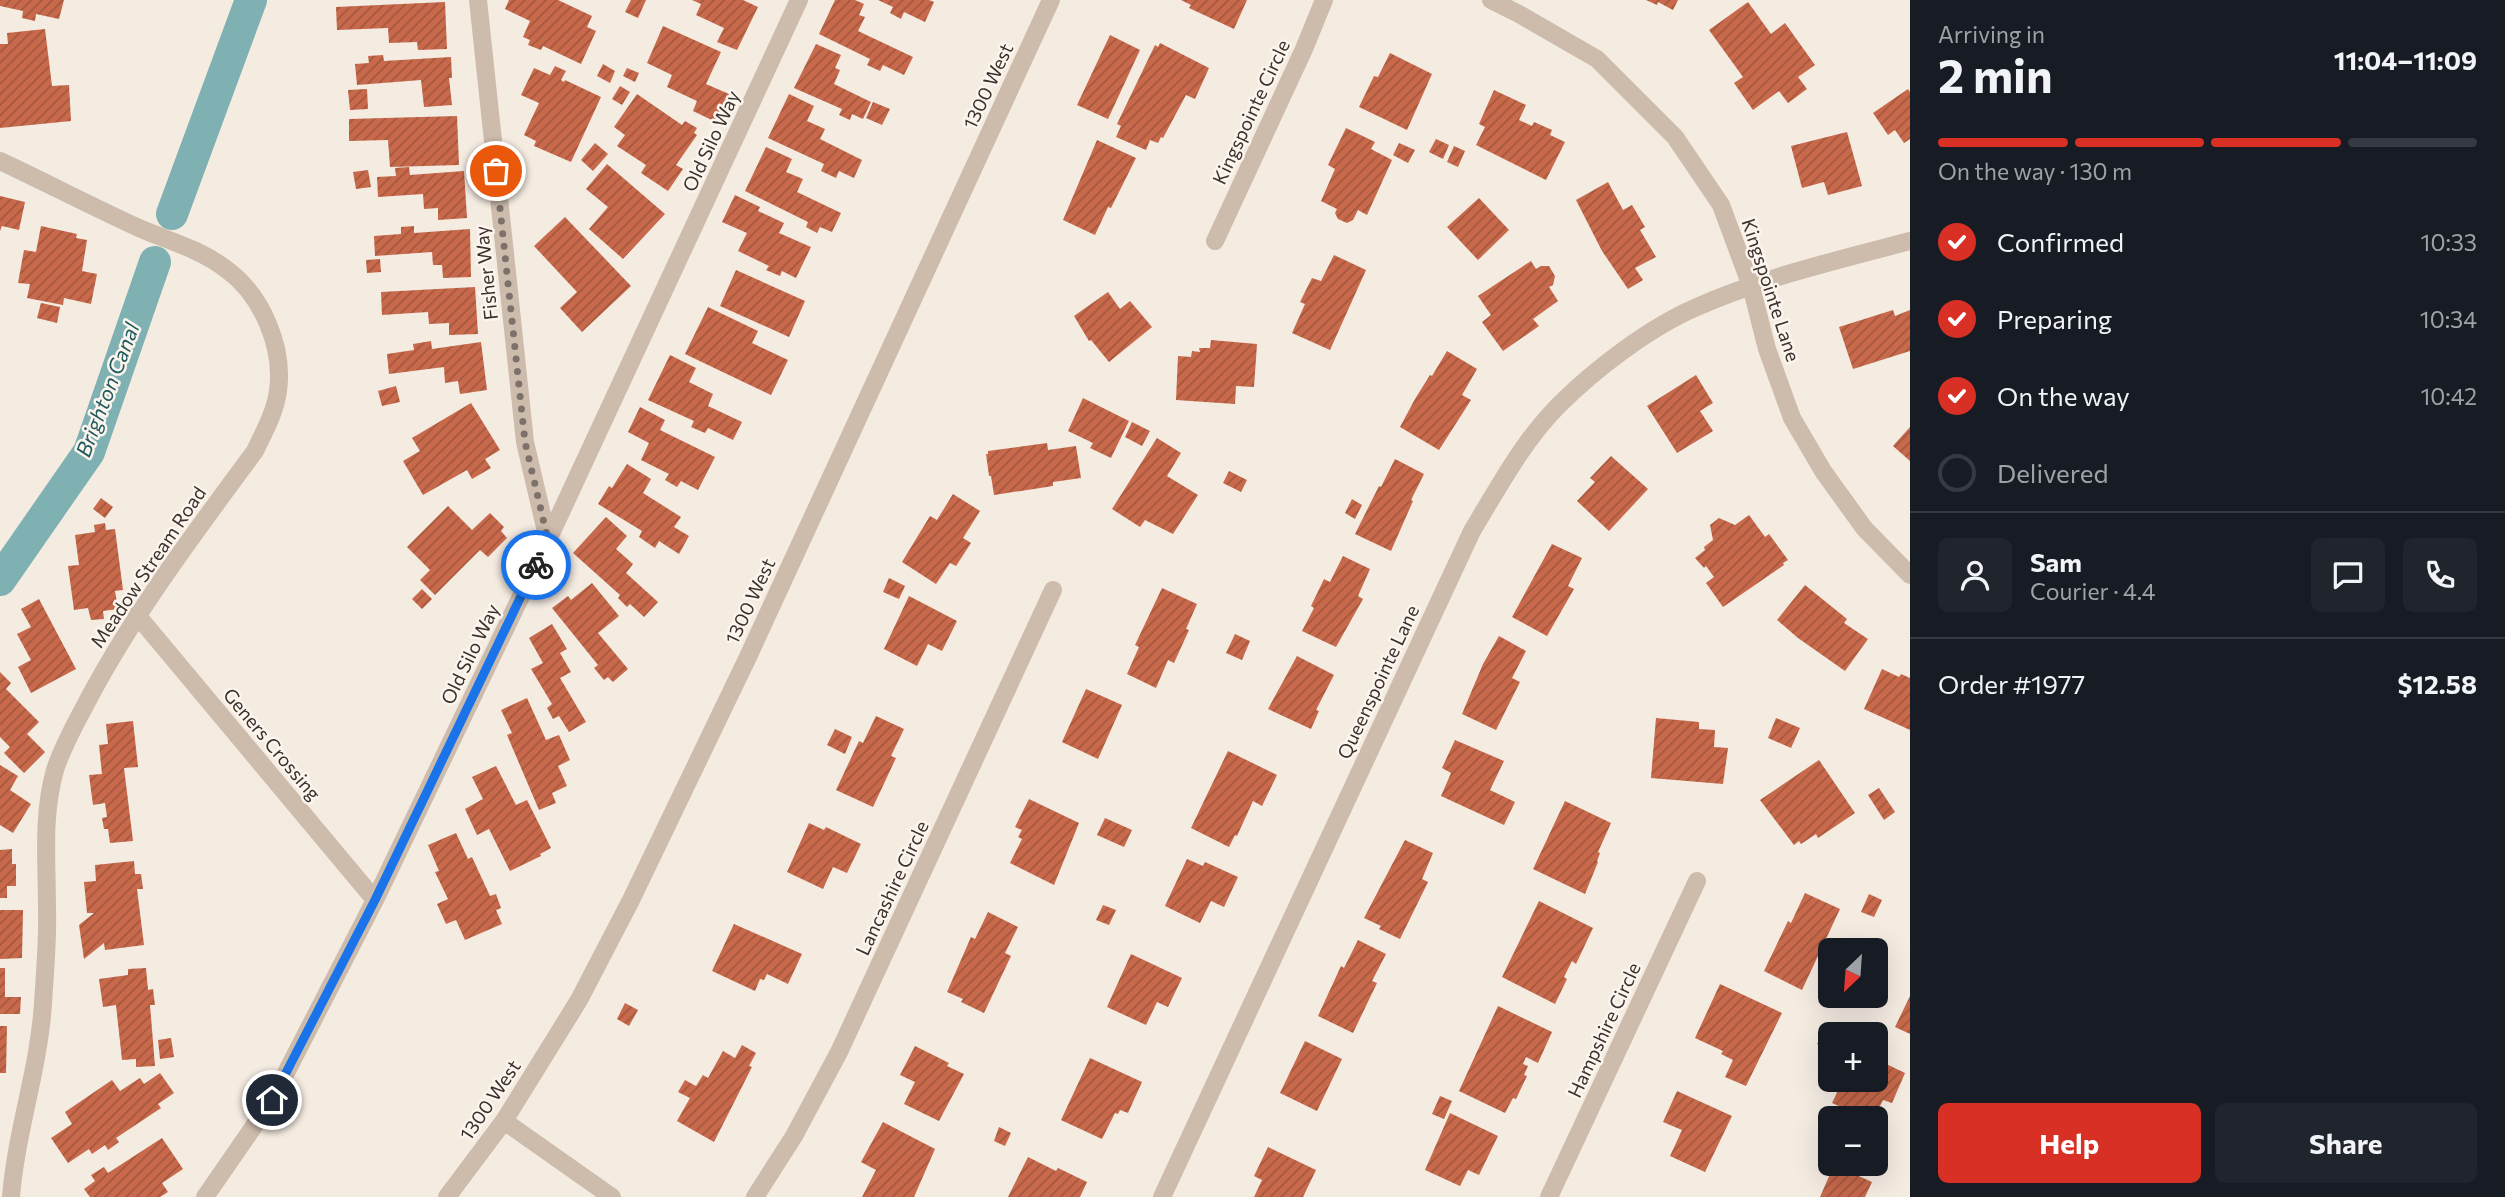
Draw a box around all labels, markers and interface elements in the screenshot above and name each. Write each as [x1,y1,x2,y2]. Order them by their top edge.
text: Arriving in [1938,20,2045,48]
street label: Kingspointe Circle [1207,36,1294,188]
street label: 1300 West [958,39,1017,132]
text: 11:04–11:09 [2334,44,2477,75]
text: 2 min [1938,46,2053,102]
street label: Old Silo Way [677,87,744,195]
pin [466,141,526,201]
icon: bag [477,152,515,190]
text: On the way · 130 m [1938,157,2132,185]
street label: Kingspointe Lane [1738,215,1805,364]
icon: check [1938,223,1976,261]
street label: Fisher Way [469,225,502,321]
text: Confirmed [1997,226,2124,257]
text: 10:33 [2421,228,2477,256]
icon: check [1938,300,1976,338]
text: Preparing [1997,303,2112,334]
text: 10:34 [2420,305,2477,333]
water label: Brighton Canal [70,318,144,460]
icon: check [1938,377,1976,415]
text: On the way [1997,380,2130,411]
text: 10:42 [2421,382,2477,410]
text: Delivered [1997,457,2108,488]
street label: Meadow Stream Road [85,482,210,652]
courier [501,530,571,600]
button: person [1938,538,2012,612]
button: chat [2311,538,2385,612]
button: phone [2403,538,2477,612]
icon: bike [517,546,555,584]
text: Sam [2030,546,2082,577]
street label: 1300 West [720,554,779,647]
text: Courier · 4.4 [2030,577,2156,605]
street label: Old Silo Way [435,600,504,708]
street label: Queenspointe Lane [1332,601,1423,762]
text: Order #1977 [1938,668,2085,699]
text: $12.58 [2397,668,2477,699]
street label: Geners Crossing [219,683,326,804]
street label: Lancashire Circle [850,817,933,959]
north arrow [1818,938,1888,1008]
map controls [1818,938,1888,1176]
street label: Hampshire Circle [1562,959,1645,1101]
button: + [1818,1022,1888,1092]
street label: 1300 West [454,1055,525,1144]
pin [242,1070,302,1130]
icon: home [253,1081,291,1119]
button: Help [1938,1103,2201,1183]
button: Share [2215,1103,2477,1183]
button: − [1818,1106,1888,1176]

